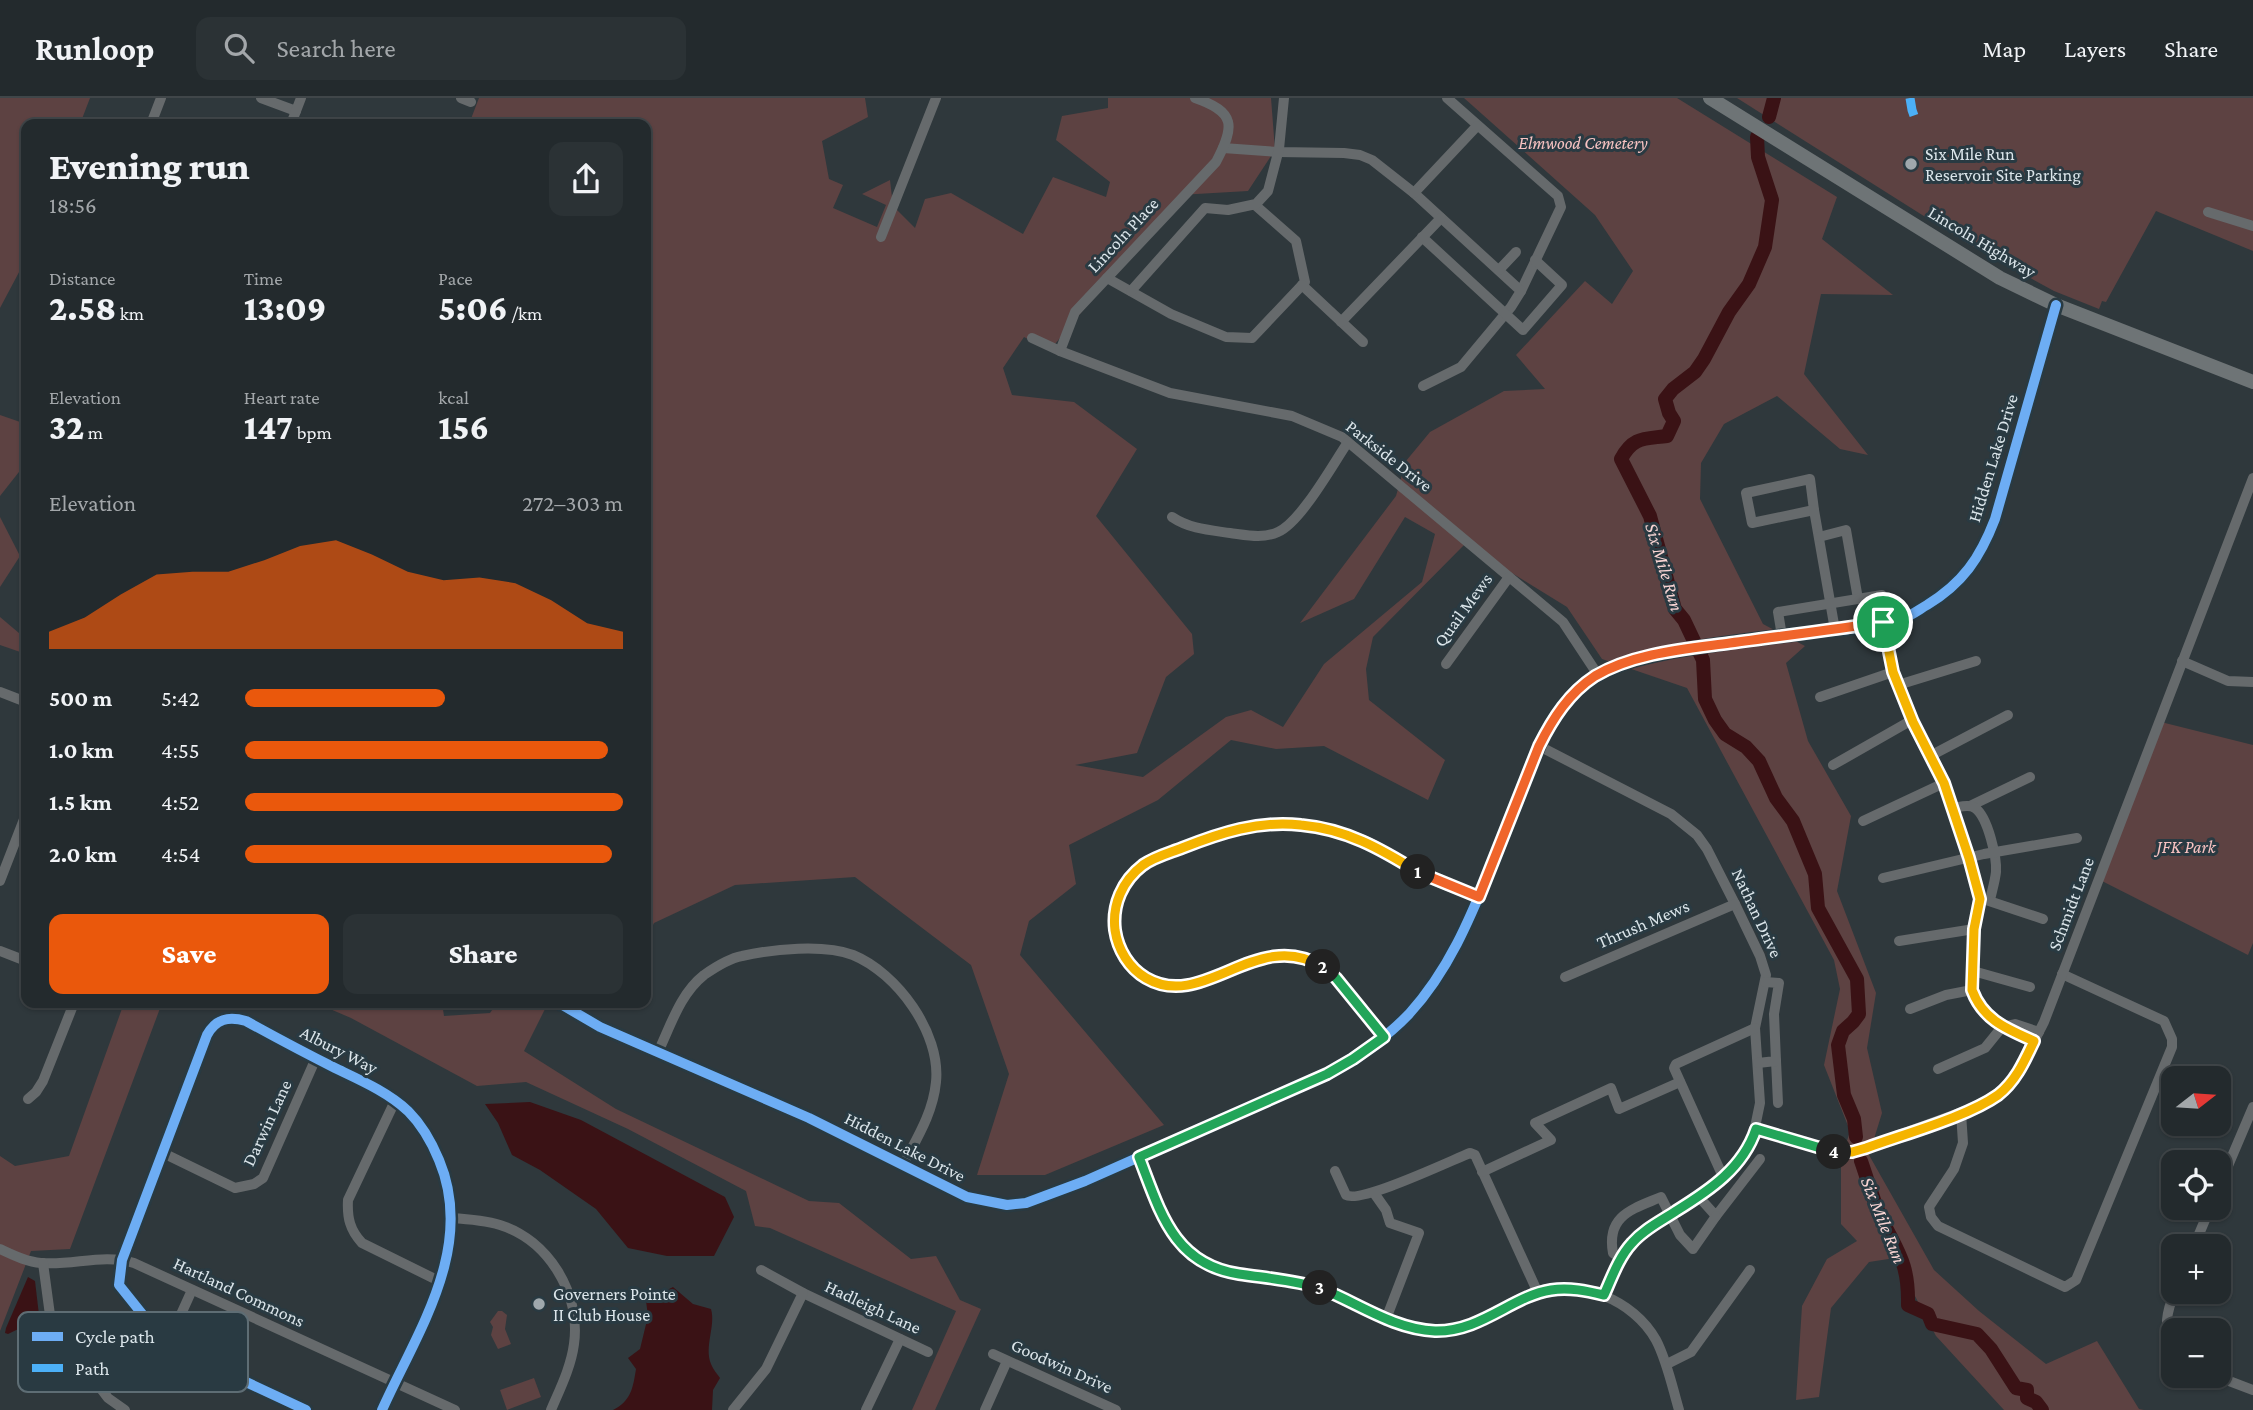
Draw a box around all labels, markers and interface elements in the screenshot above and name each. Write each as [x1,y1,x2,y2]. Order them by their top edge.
search box [196,17,686,80]
icon: search [220,29,258,67]
text: Runloop [35,30,154,67]
text: Search here [276,34,396,63]
text: Map [1982,35,2026,62]
text: Layers [2064,35,2126,62]
text: Share [2164,35,2218,62]
park label: Elmwood Cemetery [1518,133,1648,153]
button: share [549,142,623,216]
place label: Six Mile Run Reservoir Site Parking [1925,144,2081,185]
text: Evening run [49,145,250,187]
marker: Six Mile Run Reservoir Site Parking [1903,156,1919,172]
text: 18:56 [49,192,97,218]
street label: Lincoln Place [1083,193,1163,277]
street label: Lincoln Highway [1925,202,2040,282]
text: Distance [49,268,115,289]
text: Time [244,268,283,289]
text: Pace [438,268,473,289]
text: 2.58 [49,289,116,328]
text: 13:09 [244,289,326,328]
text: 5:06 [438,289,508,328]
text: km [116,303,144,324]
text: /km [508,303,542,324]
text: Elevation [49,387,121,408]
text: Heart rate [244,387,320,408]
text: kcal [438,387,469,408]
street label: Hidden Lake Drive [1964,392,2022,524]
text: 32 [49,408,84,447]
text: 147 [244,408,293,447]
text: 156 [438,408,489,447]
street label: Parkside Drive [1342,416,1436,496]
text: m [84,422,103,443]
text: bpm [293,422,332,443]
text: Elevation [49,490,136,516]
text: 272–303 m [522,490,623,516]
water label: Six Mile Run [1641,520,1688,614]
street label: Quail Mews [1430,569,1496,651]
pin [1853,592,1913,652]
icon: arrive [1864,603,1902,641]
text: 500 m [49,685,112,711]
text: 5:42 [161,685,200,711]
text: 1.0 km [49,737,114,763]
text: 4:55 [161,737,199,763]
text: 1.5 km [49,789,112,815]
text: 4:52 [161,789,199,815]
park label: JFK Park [2153,837,2217,857]
text: 2.0 km [49,841,117,867]
text: 4:54 [161,841,201,867]
pin: 1 [1400,854,1436,890]
street label: Schmidt Lane [2044,854,2098,953]
text: 1 [1414,861,1421,882]
street label: Nathan Drive [1728,865,1786,961]
street label: Thrush Mews [1594,896,1692,952]
button: Save [49,914,329,994]
button: Share [343,914,623,994]
pin: 2 [1306,950,1340,984]
text: 2 [1318,956,1327,977]
street label: Albury Way [297,1022,382,1078]
north arrow [2161,1066,2231,1136]
map controls [2161,1066,2231,1388]
street label: Darwin Lane [238,1077,296,1169]
street label: Hidden Lake Drive [841,1108,969,1186]
pin: 4 [1816,1134,1852,1170]
text: 4 [1828,1141,1839,1162]
button: locate [2161,1150,2231,1220]
water label: Six Mile Run [1857,1174,1910,1267]
button: + [2161,1234,2231,1304]
street label: Hartland Commons [170,1253,308,1331]
pin: 3 [1302,1270,1338,1306]
street label: Hadleigh Lane [822,1276,924,1338]
text: 3 [1315,1277,1324,1298]
place label: Governers Pointe II Club House [553,1284,676,1325]
marker: Governers Pointe II Club House [531,1296,547,1312]
legend [18,1312,248,1392]
button: − [2161,1318,2231,1388]
text: Cycle path [75,1326,155,1347]
street label: Goodwin Drive [1008,1335,1116,1397]
text: Path [75,1358,110,1379]

